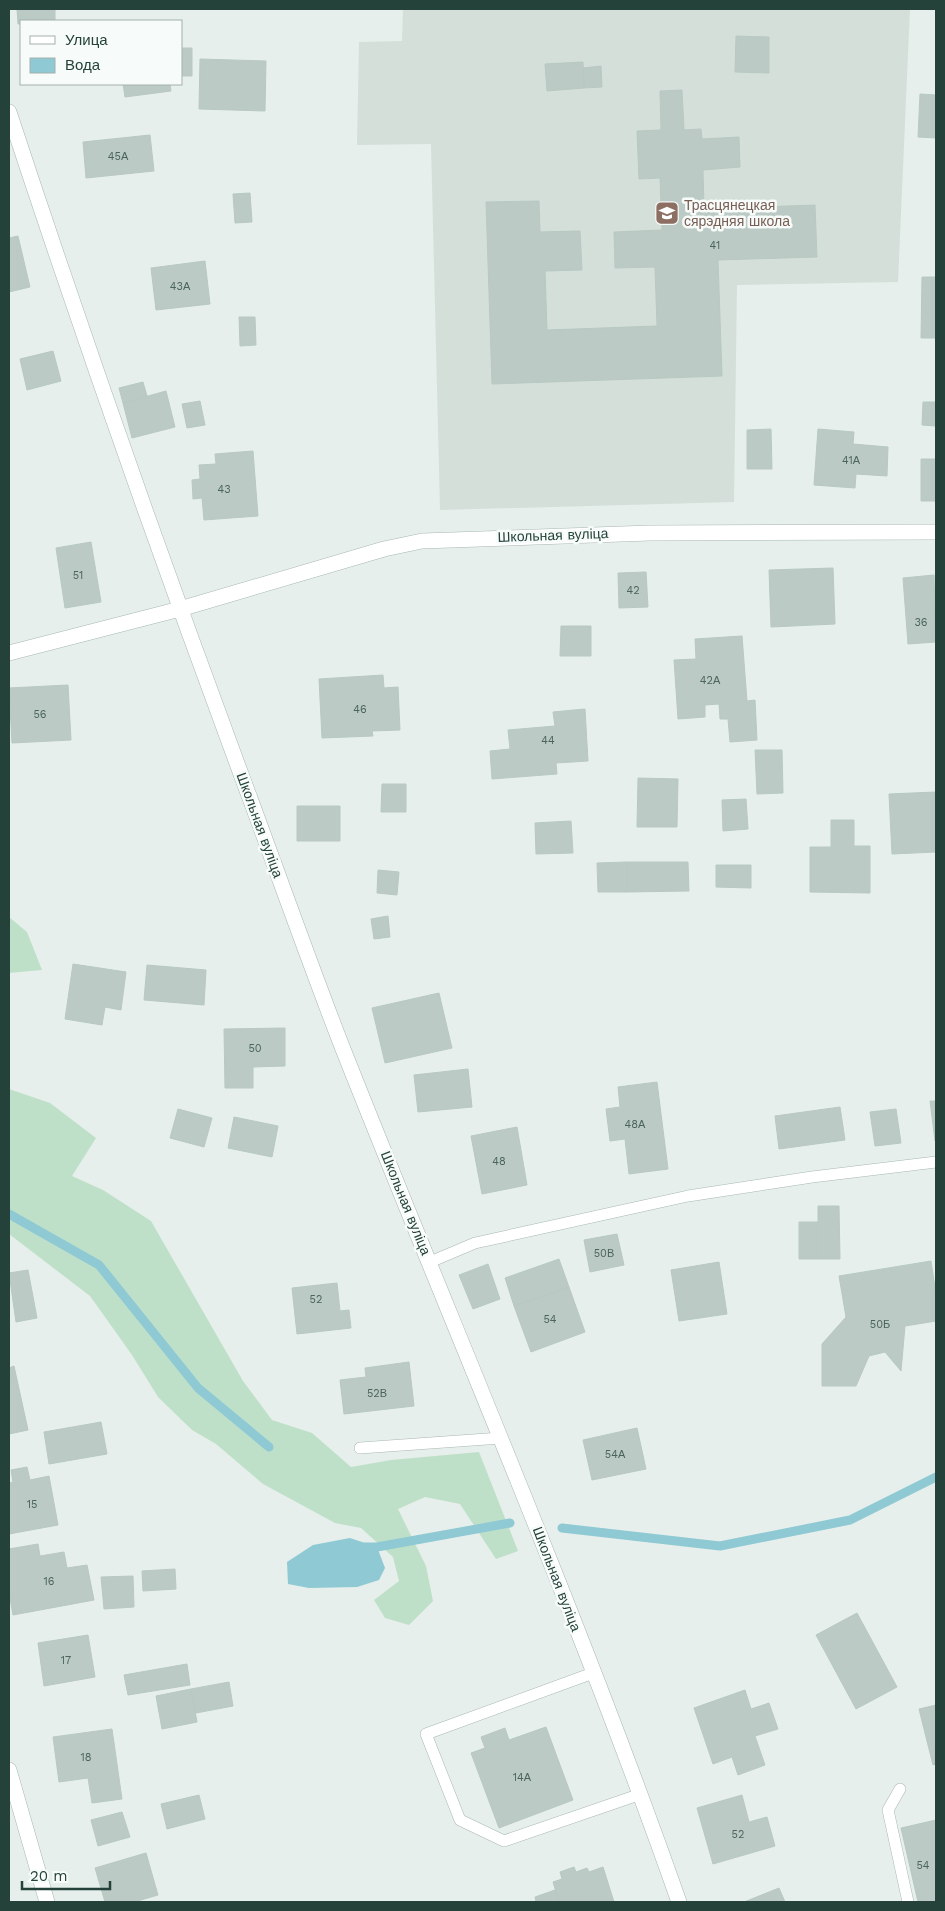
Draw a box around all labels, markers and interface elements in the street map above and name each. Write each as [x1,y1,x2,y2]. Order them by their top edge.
legend [20,20,182,85]
text: Улица [65,31,108,49]
text: Вода [65,56,101,74]
house number: 45А [108,150,129,163]
place label: Трасцянецкая сярэдняя школа [684,197,790,229]
school or university icon: Трасцянецкая сярэдняя школа [654,200,680,226]
house number: 41 [710,239,720,252]
house number: 43А [170,280,191,293]
house number: 41А [842,454,861,467]
house number: 43 [217,483,231,496]
street label: Школьная вуліца [497,525,609,545]
house number: 51 [73,569,83,582]
house number: 42 [626,584,640,597]
house number: 36 [914,616,928,629]
house number: 42А [700,674,721,687]
house number: 46 [353,703,367,716]
house number: 56 [33,708,47,721]
house number: 44 [541,734,555,747]
street label: Школьная вуліца [234,770,287,880]
house number: 50 [248,1042,262,1055]
house number: 48А [625,1118,646,1131]
street label: Школьная вуліца [378,1149,434,1258]
house number: 48 [492,1155,506,1168]
house number: 50В [594,1247,614,1260]
house number: 52 [310,1293,322,1306]
house number: 54 [543,1313,557,1326]
house number: 50Б [870,1318,890,1331]
house number: 52В [367,1387,387,1400]
house number: 54А [605,1448,626,1461]
house number: 15 [27,1498,37,1511]
street label: Школьная вуліца [530,1524,584,1634]
house number: 16 [44,1575,55,1588]
house number: 17 [61,1654,71,1667]
house number: 18 [80,1751,92,1764]
house number: 14А [513,1771,532,1784]
house number: 52 [732,1828,744,1841]
scale bar [22,1858,110,1890]
house number: 54 [916,1859,930,1872]
text: 20 m [30,1867,68,1885]

